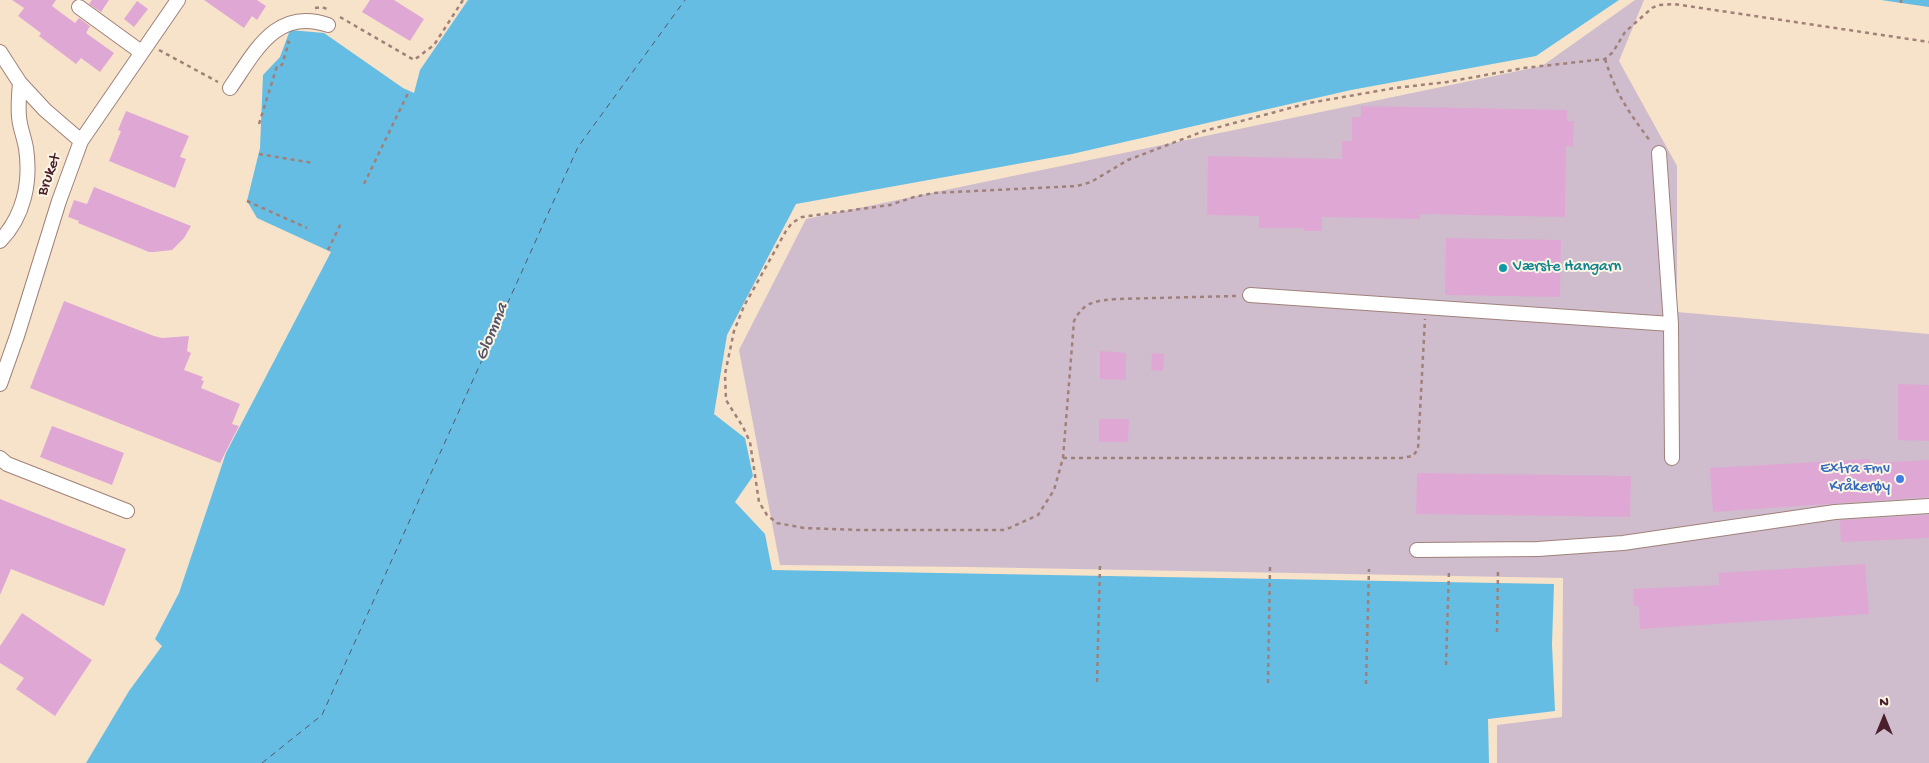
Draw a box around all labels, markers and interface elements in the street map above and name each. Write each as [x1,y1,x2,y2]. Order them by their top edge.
street label: Bruket [34,151,66,199]
place label: Værste Hangarn [1513,258,1621,278]
marker: Værste Hangarn [1497,262,1509,274]
water label: Glomma [472,300,514,364]
place label: Extra Fmv Kråkerøy [1820,460,1890,498]
marker: Extra Fmv Kråkerøy [1894,473,1906,485]
north arrow [1859,693,1909,743]
text: N [1879,694,1889,711]

